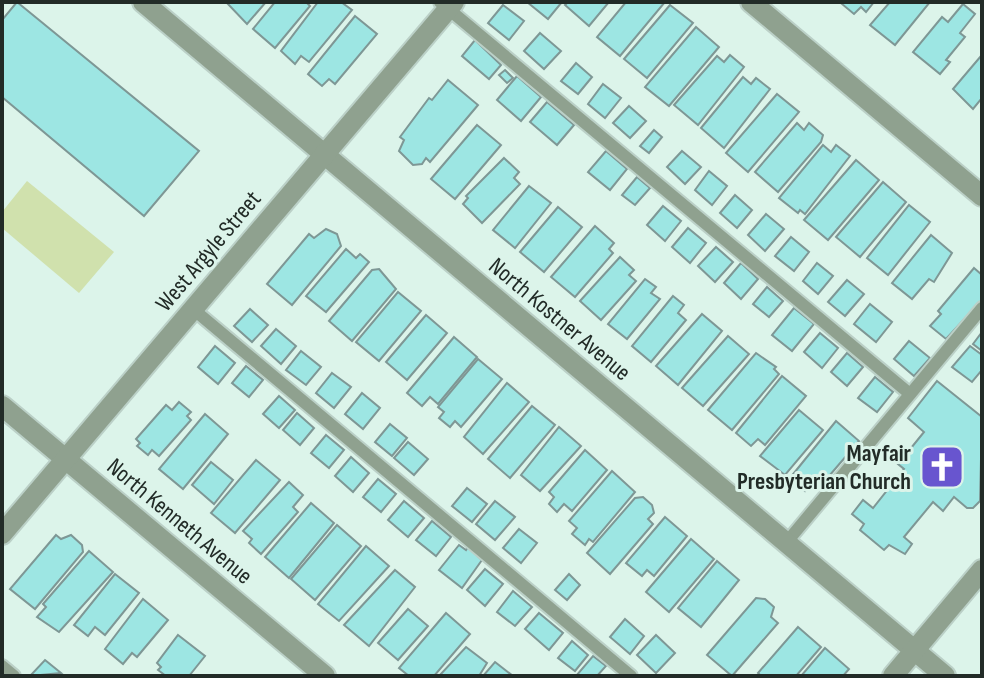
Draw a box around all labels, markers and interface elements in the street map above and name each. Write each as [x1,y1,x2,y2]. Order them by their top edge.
street label: West Argyle Street [150,185,267,318]
street label: North Kostner Avenue [483,252,637,387]
place label: Mayfair Presbyterian Church [737,439,912,496]
church icon: Mayfair Presbyterian Church [918,443,966,491]
street label: North Kenneth Avenue [101,452,258,591]

